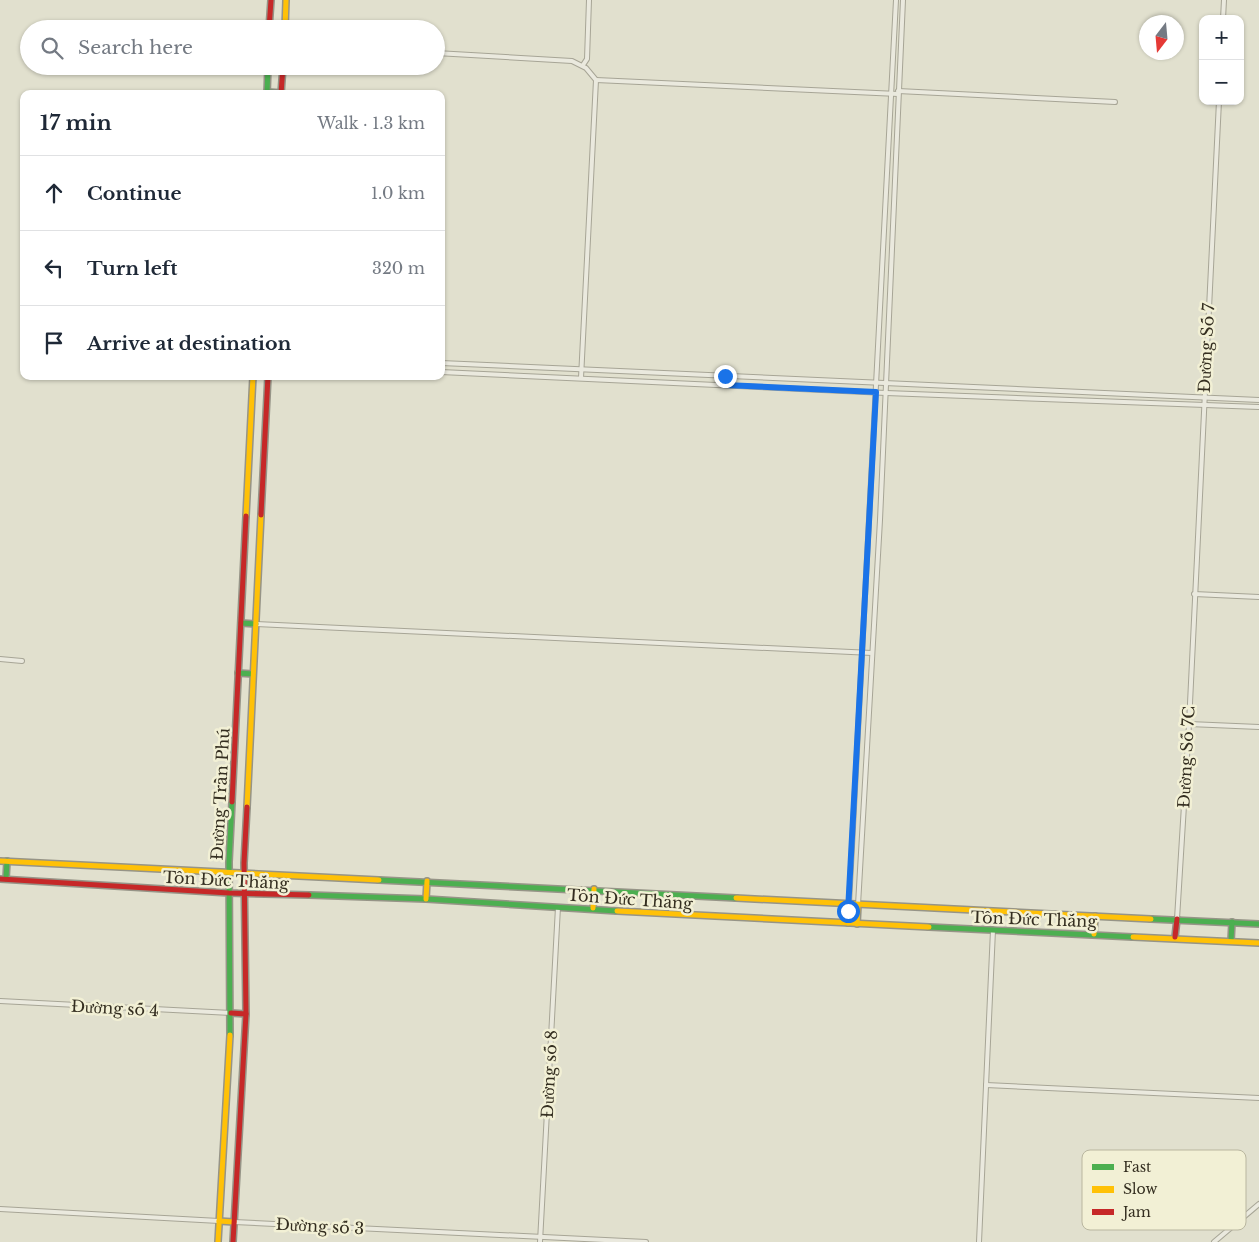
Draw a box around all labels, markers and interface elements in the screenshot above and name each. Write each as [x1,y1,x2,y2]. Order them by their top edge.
north arrow [1139,15,1184,60]
map controls [1199,15,1244,105]
button: + [1199,15,1244,60]
search box [20,20,445,75]
icon: search [38,34,66,62]
text: Search here [78,36,193,59]
button: − [1199,60,1244,105]
text: 17 min [40,110,112,136]
text: Walk · 1.3 km [317,113,425,133]
icon: ahead [40,179,68,207]
text: Continue [87,182,182,205]
text: 1.0 km [371,183,425,203]
icon: left [40,254,68,282]
text: Turn left [87,257,178,280]
text: 320 m [372,258,425,278]
street label: Đường Số 7 [1194,302,1218,393]
icon: arrive [40,329,68,357]
text: Arrive at destination [87,332,291,355]
route end [714,365,737,388]
street label: Đường Số 7C [1173,705,1199,809]
street label: Đường Trần Phú [207,727,233,861]
street label: Tôn Đức Thắng [163,867,290,893]
street label: Tôn Đức Thắng [566,885,694,913]
route start [837,900,860,923]
street label: Tôn Đức Thắng [971,907,1098,931]
street label: Đường số 4 [71,996,159,1020]
street label: Đường số 8 [537,1029,561,1119]
legend [1082,1150,1246,1230]
text: Fast [1123,1158,1152,1176]
text: Slow [1123,1180,1157,1198]
text: Jam [1121,1203,1151,1221]
street label: Đường số 3 [275,1214,365,1238]

